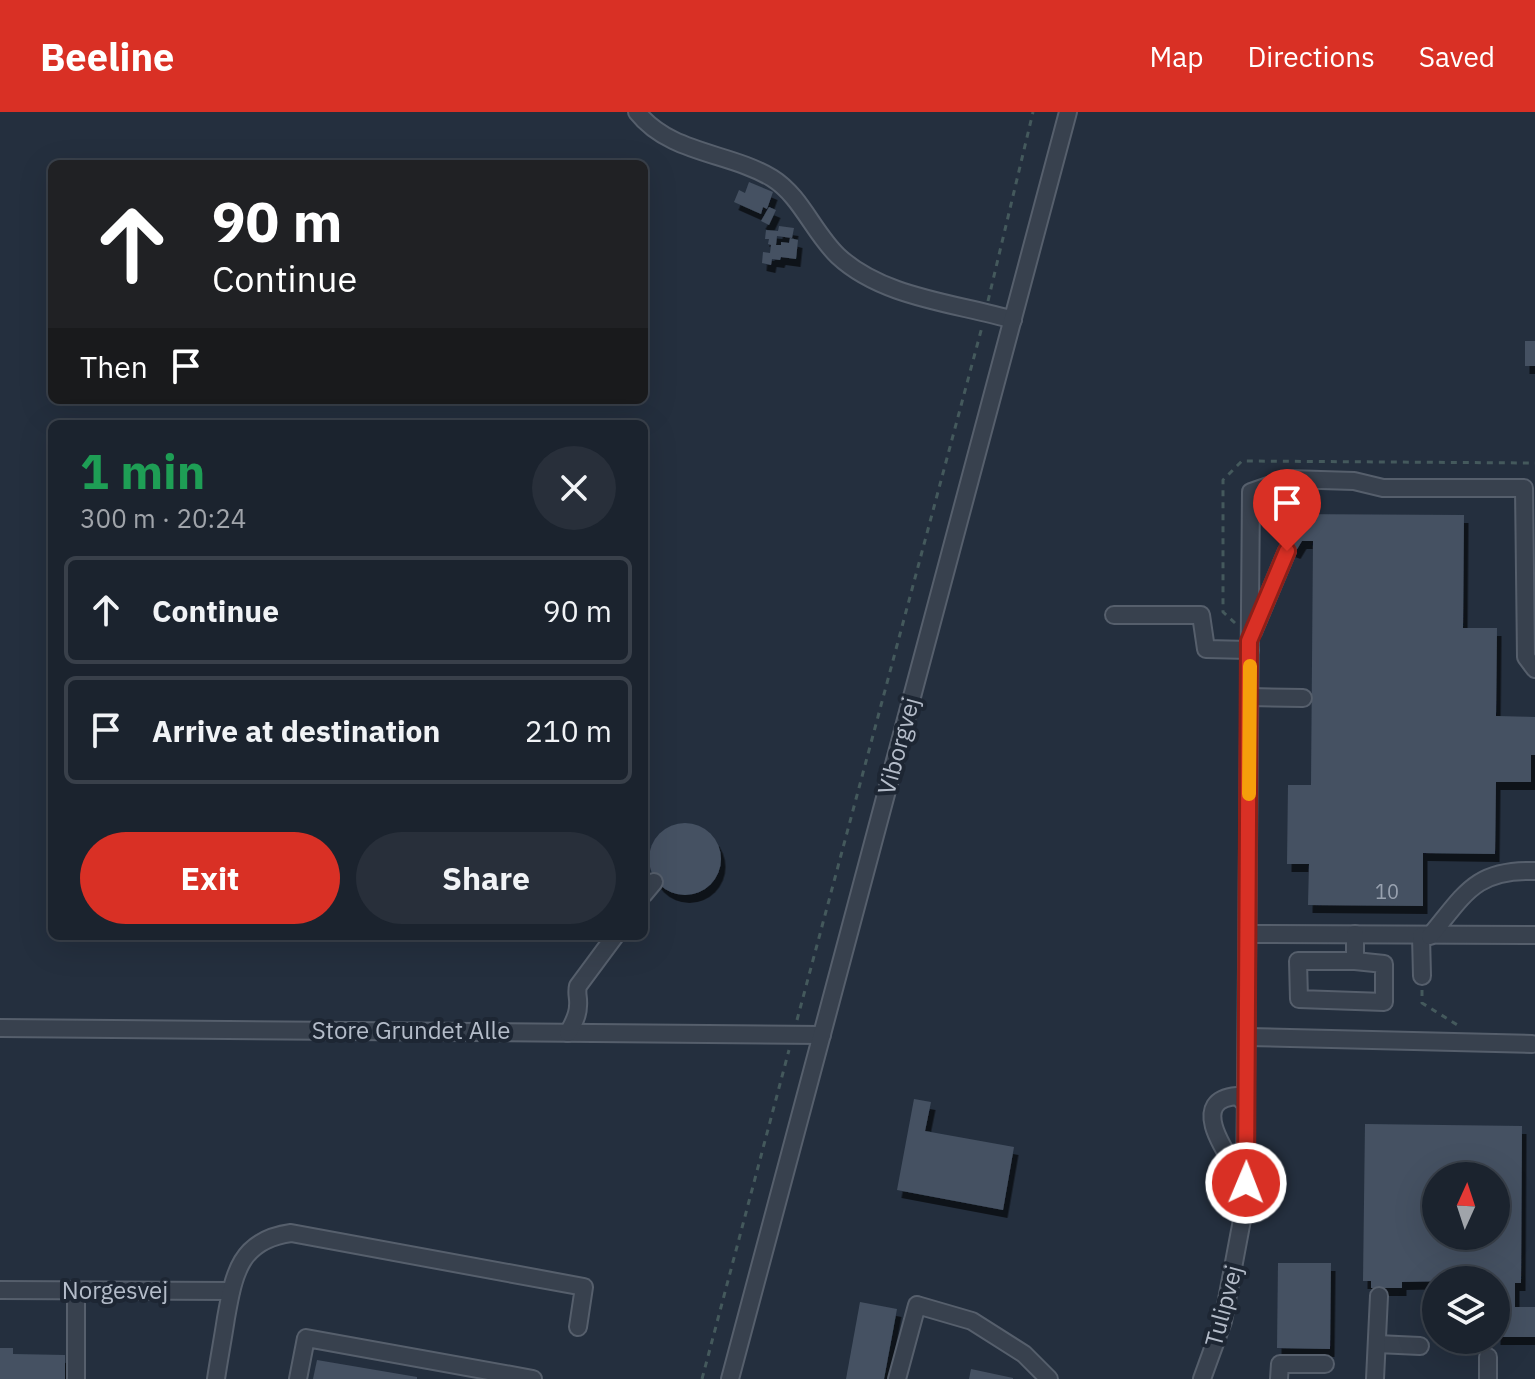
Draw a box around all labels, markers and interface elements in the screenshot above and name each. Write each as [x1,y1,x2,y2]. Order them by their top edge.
text: Beeline [40,32,174,81]
text: Map [1149,38,1203,75]
text: Directions [1247,38,1375,75]
text: Saved [1419,38,1495,75]
text: 90 m [212,185,342,257]
icon: ahead [80,192,184,296]
text: Continue [212,255,357,302]
icon: arrive [164,344,208,388]
text: Then [80,347,148,386]
text: 1 min [80,440,205,502]
button: close [532,446,616,530]
pin [1253,469,1321,551]
icon: arrive [1265,481,1309,525]
text: 300 m · 20:24 [80,501,246,535]
icon: ahead [84,588,128,632]
text: Continue [152,591,279,630]
text: 90 m [543,591,612,630]
street label: Viborgvej [870,693,926,798]
icon: arrive [84,708,128,752]
text: Arrive at destination [152,711,440,750]
text: 210 m [525,711,612,750]
button: Exit [80,832,340,924]
button: Share [356,832,616,924]
house number: 10 [1375,878,1399,905]
street label: Store Grundet Alle [312,1014,510,1046]
position arrow [1204,1141,1288,1225]
north arrow [1422,1162,1510,1250]
map controls [1422,1162,1510,1354]
street label: Tulipvej [1197,1261,1249,1350]
button: layers [1422,1266,1510,1354]
street label: Norgesvej [62,1274,168,1306]

